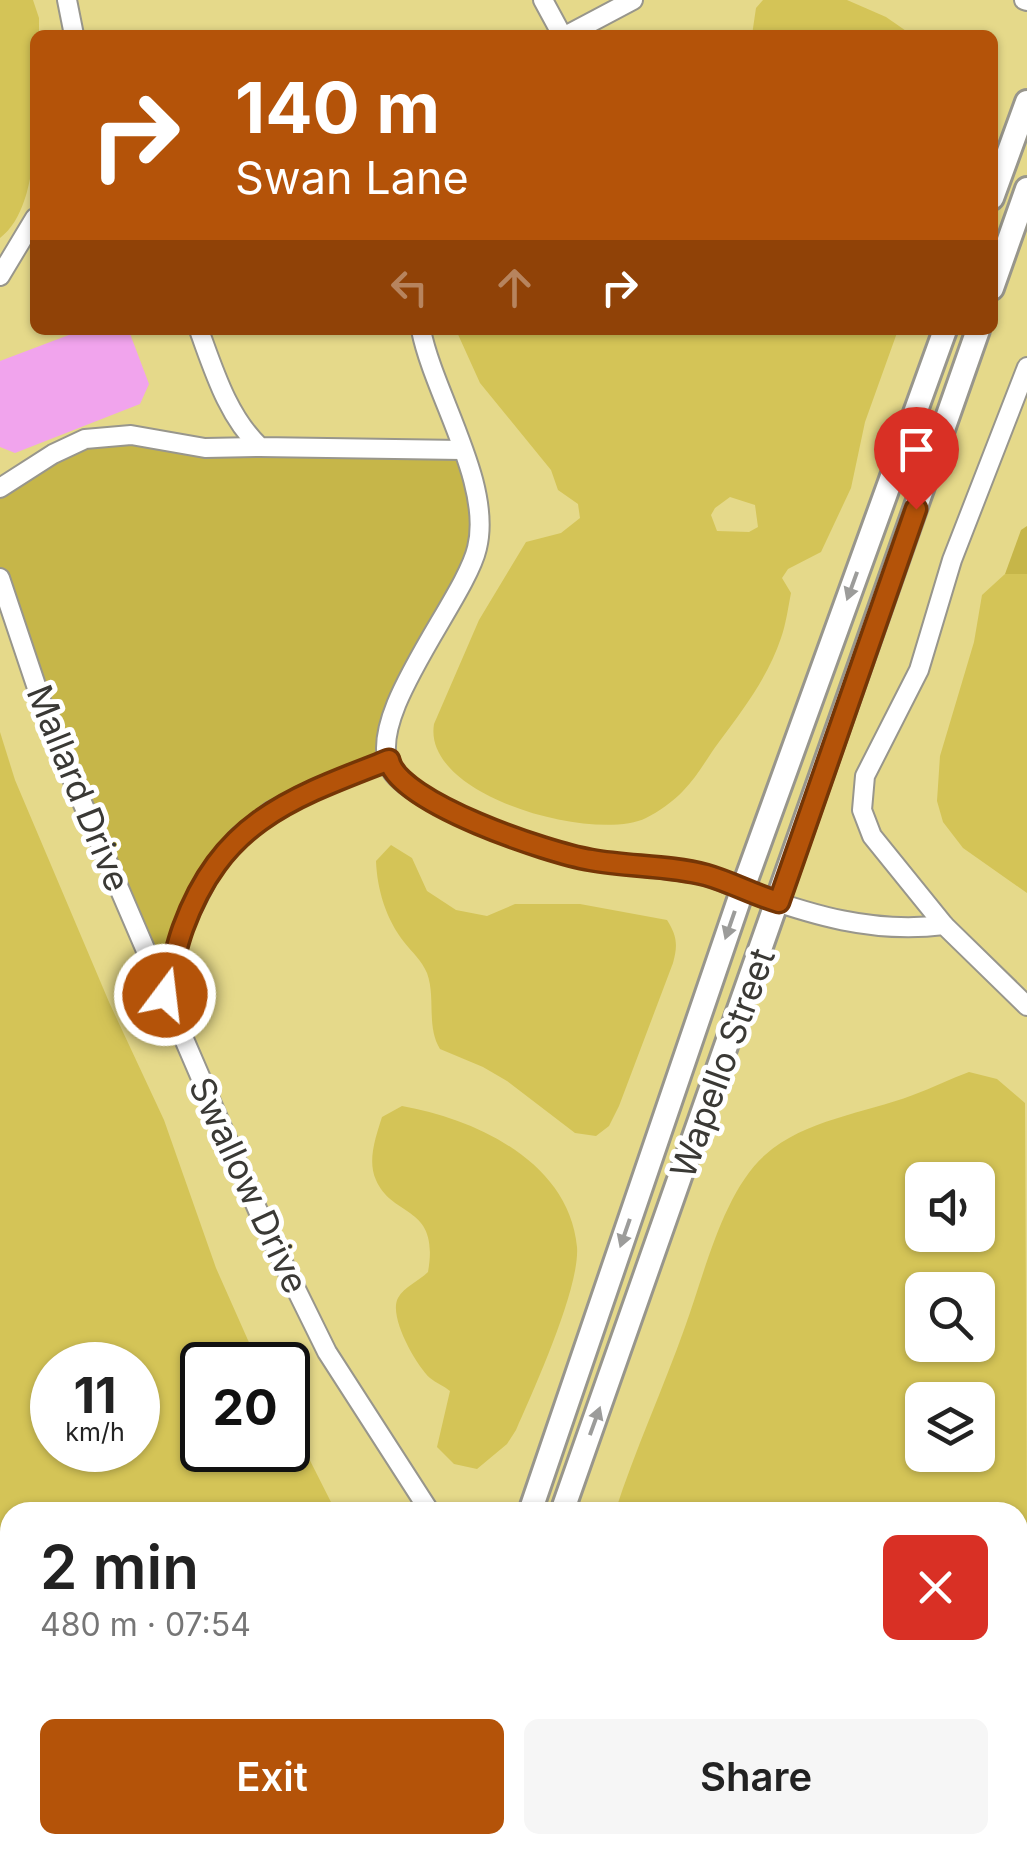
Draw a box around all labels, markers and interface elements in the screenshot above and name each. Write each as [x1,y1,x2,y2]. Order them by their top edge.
text: 140 m [235,65,440,150]
icon: right [70,70,200,200]
text: Swan Lane [235,150,469,205]
icon: left [382,260,437,315]
icon: ahead [487,260,542,315]
icon: right [592,260,647,315]
pin [874,407,959,510]
icon: arrive [889,422,944,477]
one-way arrow [844,572,859,602]
street label: Mallard Drive [19,679,139,897]
one-way arrow [722,911,737,941]
position arrow [113,943,217,1047]
street label: Wapello Street [661,943,783,1183]
street label: Swallow Drive [181,1070,317,1300]
map controls [905,1162,995,1472]
button: sound [905,1162,995,1252]
one-way arrow [617,1218,632,1248]
button: search [905,1272,995,1362]
speed limit sign: 20 [180,1342,310,1472]
text: 11 [73,1365,117,1425]
button: layers [905,1382,995,1472]
one-way arrow [588,1405,603,1435]
text: km/h [65,1417,125,1447]
text: 2 min [40,1531,199,1603]
button: close [883,1535,988,1640]
text: 480 m · 07:54 [40,1605,251,1644]
button: Exit [40,1719,504,1834]
button: Share [524,1719,988,1834]

